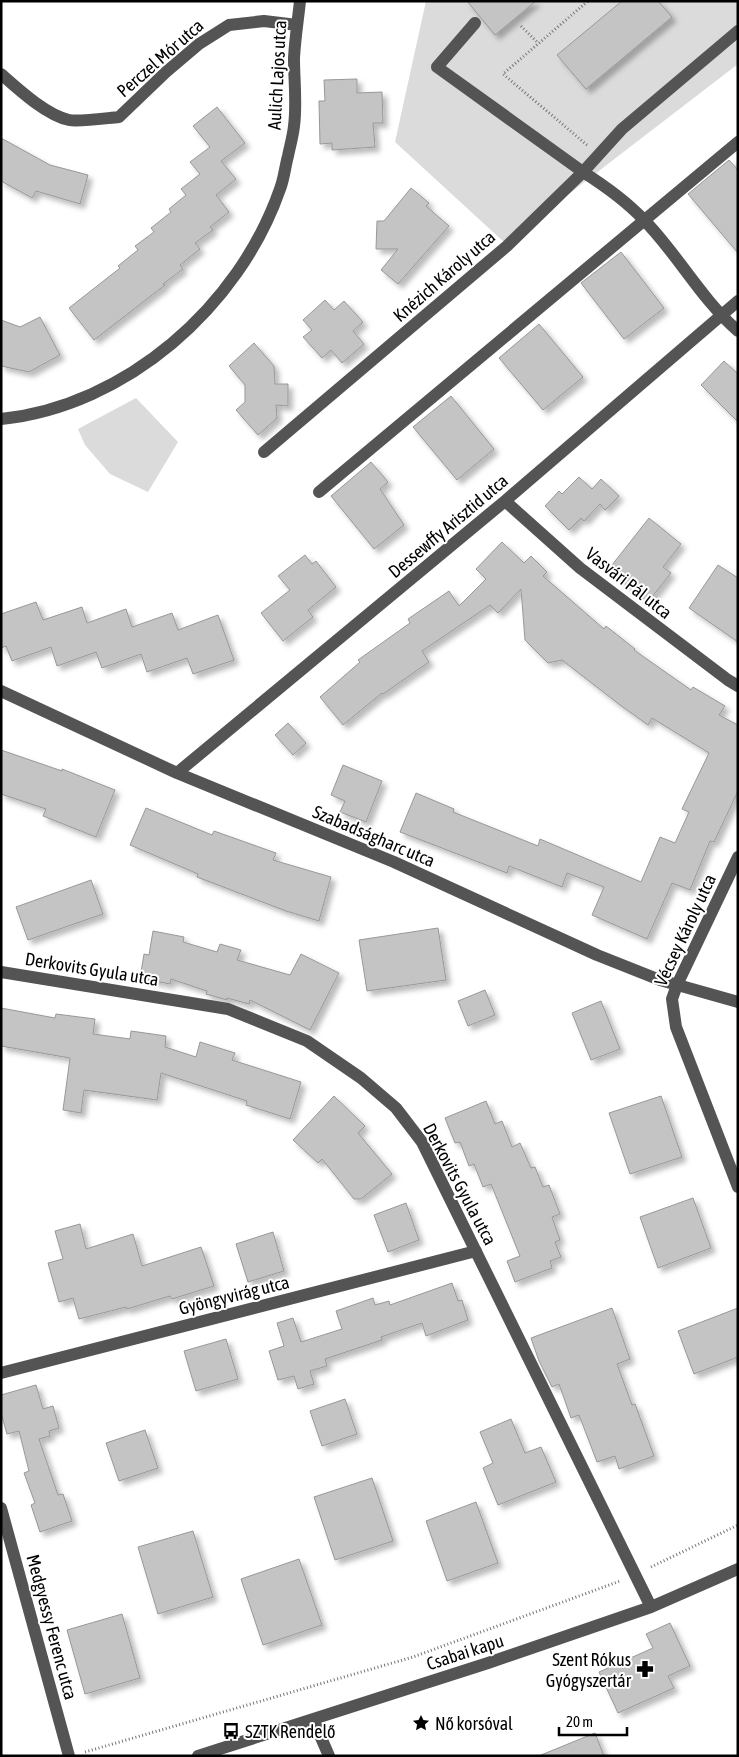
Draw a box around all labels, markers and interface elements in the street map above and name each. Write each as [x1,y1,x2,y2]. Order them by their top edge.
street label: Perczel Mór utca [113,15,207,101]
street label: Aulich Lajos utca [264,20,290,130]
street label: Knézich Károly utca [389,226,499,326]
street label: Dessewffy Arisztid utca [384,470,512,582]
street label: Vasvári Pál utca [582,543,676,623]
street label: Szabadságharc utca [310,801,438,871]
street label: Vécsey Károly utca [650,871,720,989]
street label: Derkovits Gyula utca [24,948,160,990]
street label: Derkovits Gyula utca [419,1119,501,1249]
street label: Gyöngyvirág utca [177,1271,291,1319]
street label: Medgyessy Ferenc utca [23,1552,81,1702]
street label: Csabai kapu [424,1630,506,1674]
place label: Szent Rókus Gyógyszertár [546,1649,632,1691]
pharmacy icon: Szent Rókus Gyógyszertár [635,1659,655,1679]
scale bar [559,1704,626,1736]
place icon: Nő korsóval [411,1713,431,1733]
place label: Nő korsóval [435,1713,513,1734]
text: 20 m [566,1713,593,1730]
bus stop icon: SZTK Rendelő [221,1721,241,1741]
place label: SZTK Rendelő [245,1721,336,1742]

